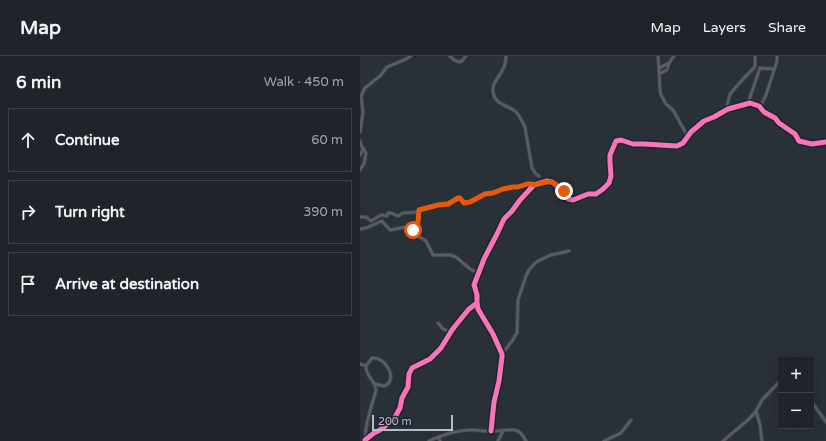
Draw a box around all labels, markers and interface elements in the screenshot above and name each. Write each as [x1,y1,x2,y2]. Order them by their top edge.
text: Map [20,17,61,39]
text: Map [651,19,681,36]
text: Layers [703,19,746,36]
text: Share [768,19,806,36]
text: 6 min [16,72,61,93]
text: Walk · 450 m [264,74,344,90]
icon: ahead [17,129,39,151]
text: Continue [55,131,119,149]
text: 60 m [311,132,343,148]
route end [555,182,573,200]
icon: right [17,201,39,223]
text: Turn right [55,203,125,221]
text: 390 m [303,204,343,220]
route start [404,221,422,239]
icon: arrive [17,273,39,295]
text: Arrive at destination [55,275,199,293]
map controls [778,357,814,429]
button: + [778,357,814,393]
button: − [778,393,814,429]
scale bar [372,413,453,432]
text: 200 m [378,415,412,428]

